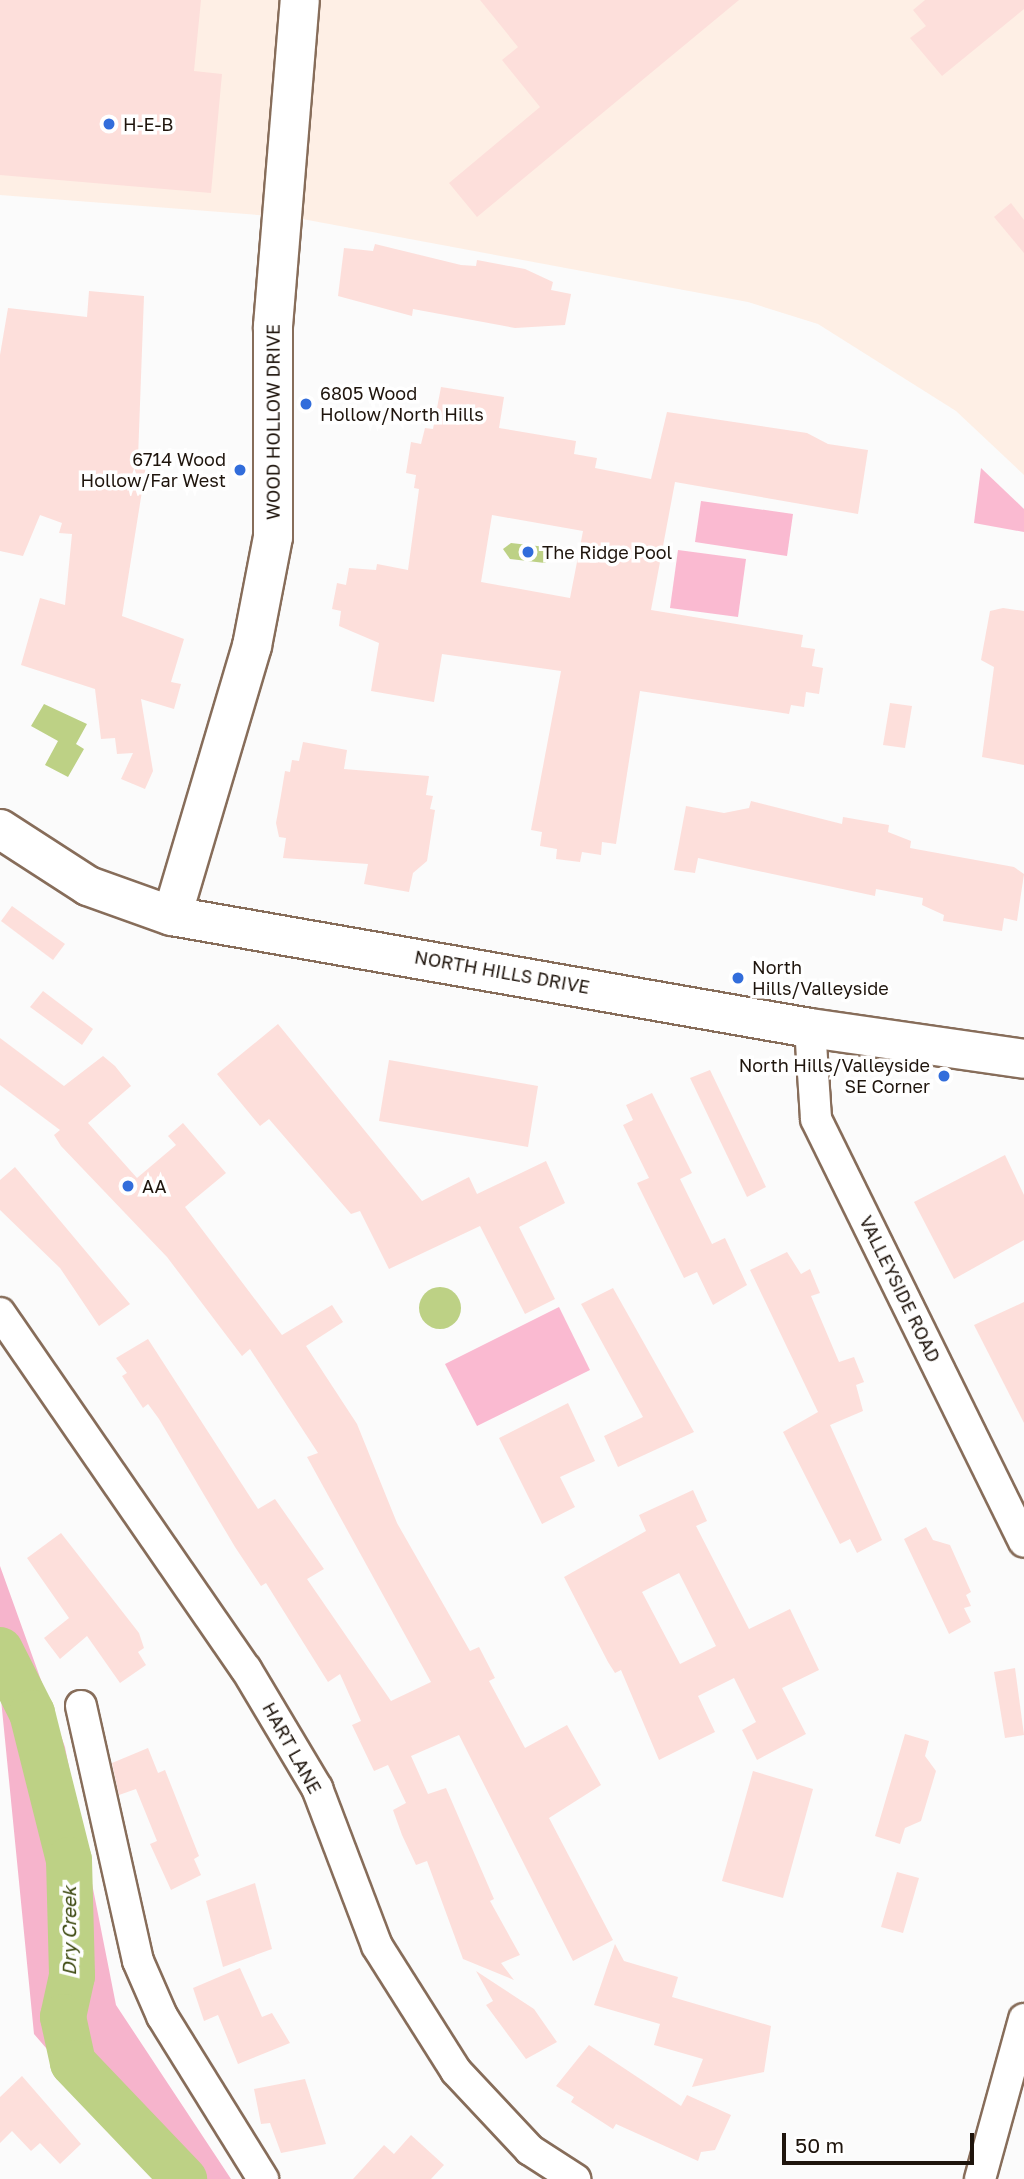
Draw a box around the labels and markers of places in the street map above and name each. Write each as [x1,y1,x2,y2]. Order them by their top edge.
place label: H-E-B [123,113,173,135]
marker: H-E-B [101,116,117,132]
place label: 6805 Wood Hollow/North Hills [320,383,484,426]
marker: 6805 Wood Hollow/North Hills [298,396,314,412]
place label: 6714 Wood Hollow/Far West [81,449,226,491]
marker: 6714 Wood Hollow/Far West [232,462,248,478]
place label: The Ridge Pool [542,541,672,563]
marker: The Ridge Pool [520,544,536,560]
place label: North Hills/Valleyside [752,957,889,1000]
marker: North Hills/Valleyside [730,970,746,986]
place label: North Hills/Valleyside SE Corner [739,1055,930,1098]
marker: North Hills/Valleyside SE Corner [936,1068,952,1084]
place label: AA [142,1175,166,1197]
marker: AA [120,1178,136,1194]

